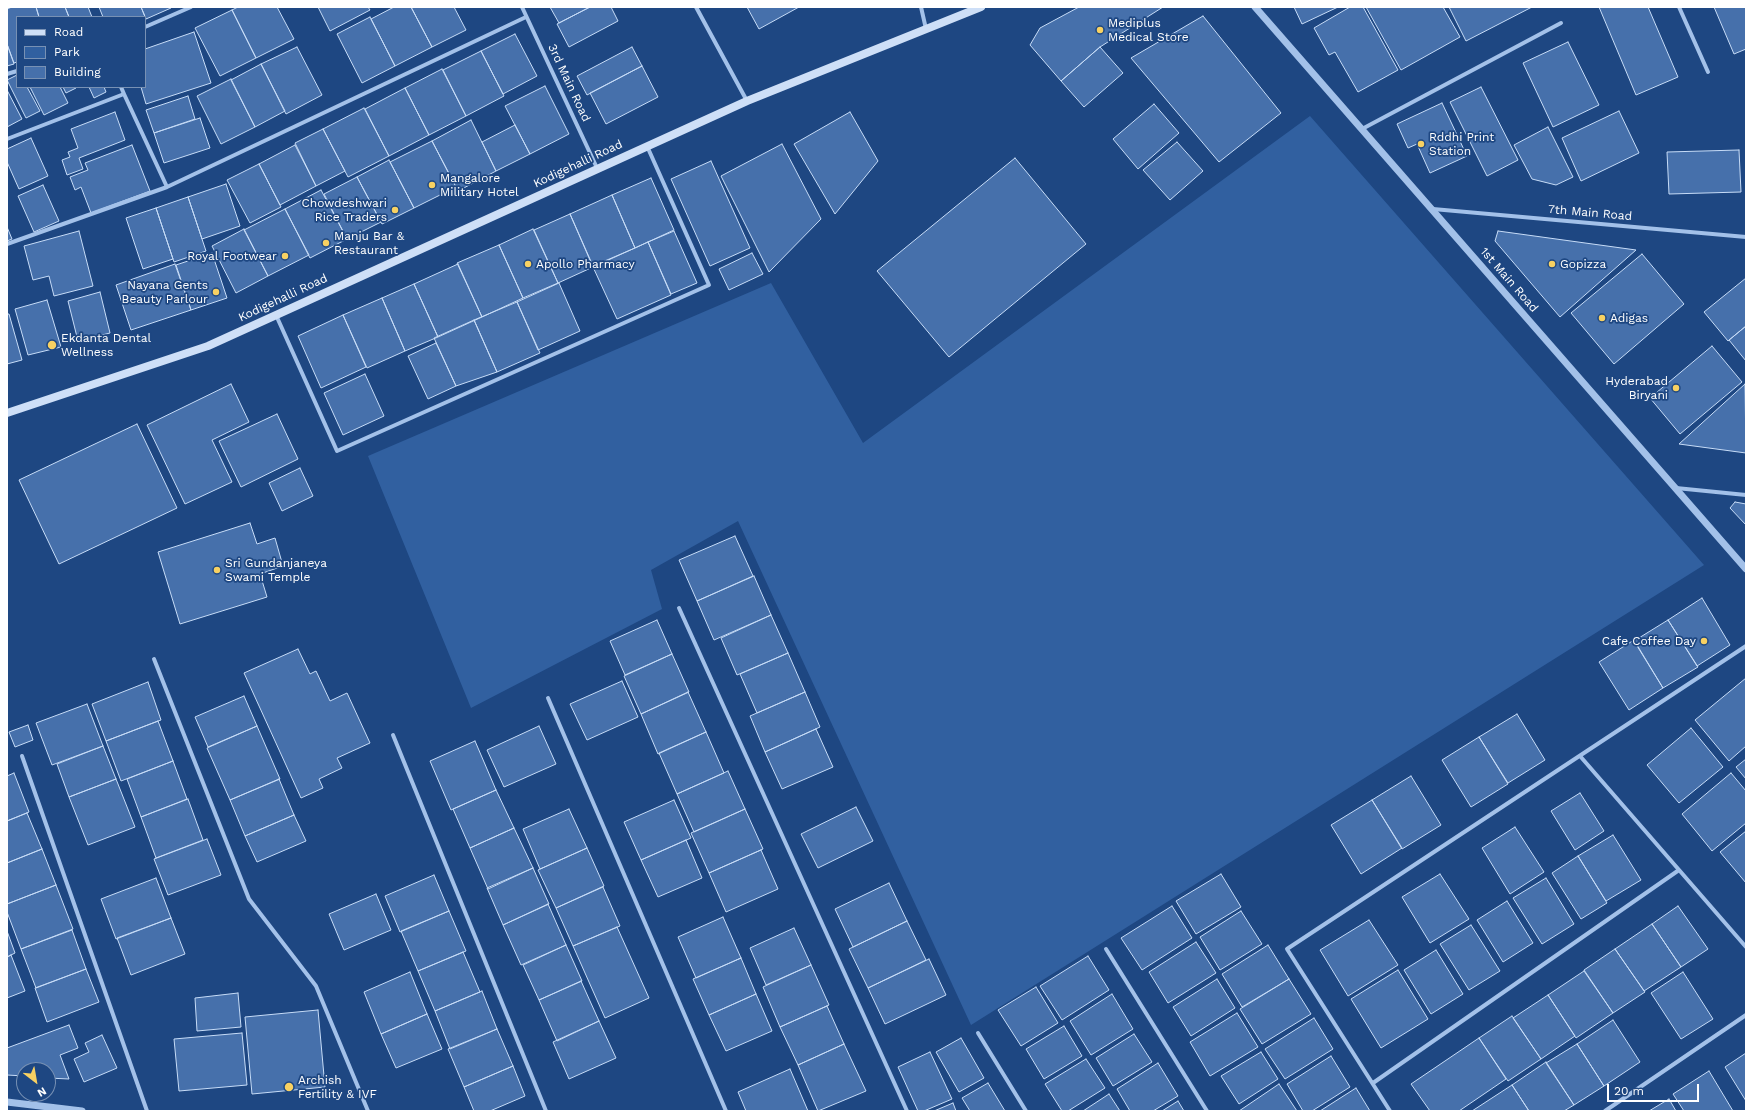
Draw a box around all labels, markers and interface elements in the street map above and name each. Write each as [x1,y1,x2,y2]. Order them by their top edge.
legend [16,16,146,88]
place label: Mediplus Medical Store [1108,16,1189,44]
text: Road [54,25,83,39]
marker: Mediplus Medical Store [1095,25,1105,35]
street label: 3rd Main Road [545,42,593,124]
text: Park [54,45,80,59]
text: Building [54,65,101,79]
place label: Rddhi Print Station [1429,130,1494,158]
street label: Kodigehalli Road [531,137,625,191]
marker: Rddhi Print Station [1416,139,1426,149]
place label: Mangalore Military Hotel [440,171,519,199]
marker: Mangalore Military Hotel [427,180,437,190]
place label: Chowdeshwari Rice Traders [302,196,387,224]
street label: 7th Main Road [1547,202,1633,224]
marker: Chowdeshwari Rice Traders [390,205,400,215]
place label: Manju Bar & Restaurant [334,229,404,257]
marker: Manju Bar & Restaurant [321,238,331,248]
street label: 1st Main Road [1477,245,1541,315]
place label: Royal Footwear [187,249,277,263]
marker: Royal Footwear [280,251,290,261]
place label: Apollo Pharmacy [536,257,635,271]
place label: Gopizza [1560,257,1606,271]
marker: Apollo Pharmacy [523,259,533,269]
marker: Gopizza [1547,259,1557,269]
street label: Kodigehalli Road [236,271,330,325]
place label: Nayana Gents Beauty Parlour [122,278,208,306]
marker: Nayana Gents Beauty Parlour [211,287,221,297]
place label: Adigas [1610,311,1648,325]
marker: Adigas [1597,313,1607,323]
place label: Ekdanta Dental Wellness [61,331,151,359]
marker: Ekdanta Dental Wellness [46,339,58,351]
place label: Hyderabad Biryani [1605,374,1668,402]
marker: Hyderabad Biryani [1671,383,1681,393]
place label: Sri Gundanjaneya Swami Temple [225,556,327,584]
marker: Sri Gundanjaneya Swami Temple [212,565,222,575]
place label: Cafe Coffee Day [1602,634,1696,648]
marker: Cafe Coffee Day [1699,636,1709,646]
north arrow [16,1062,56,1102]
place label: Archish Fertility & IVF [298,1073,377,1101]
scale bar [1609,1076,1701,1102]
marker: Archish Fertility & IVF [283,1081,295,1093]
text: N [35,1084,49,1100]
text: 20 m [1614,1084,1644,1098]

